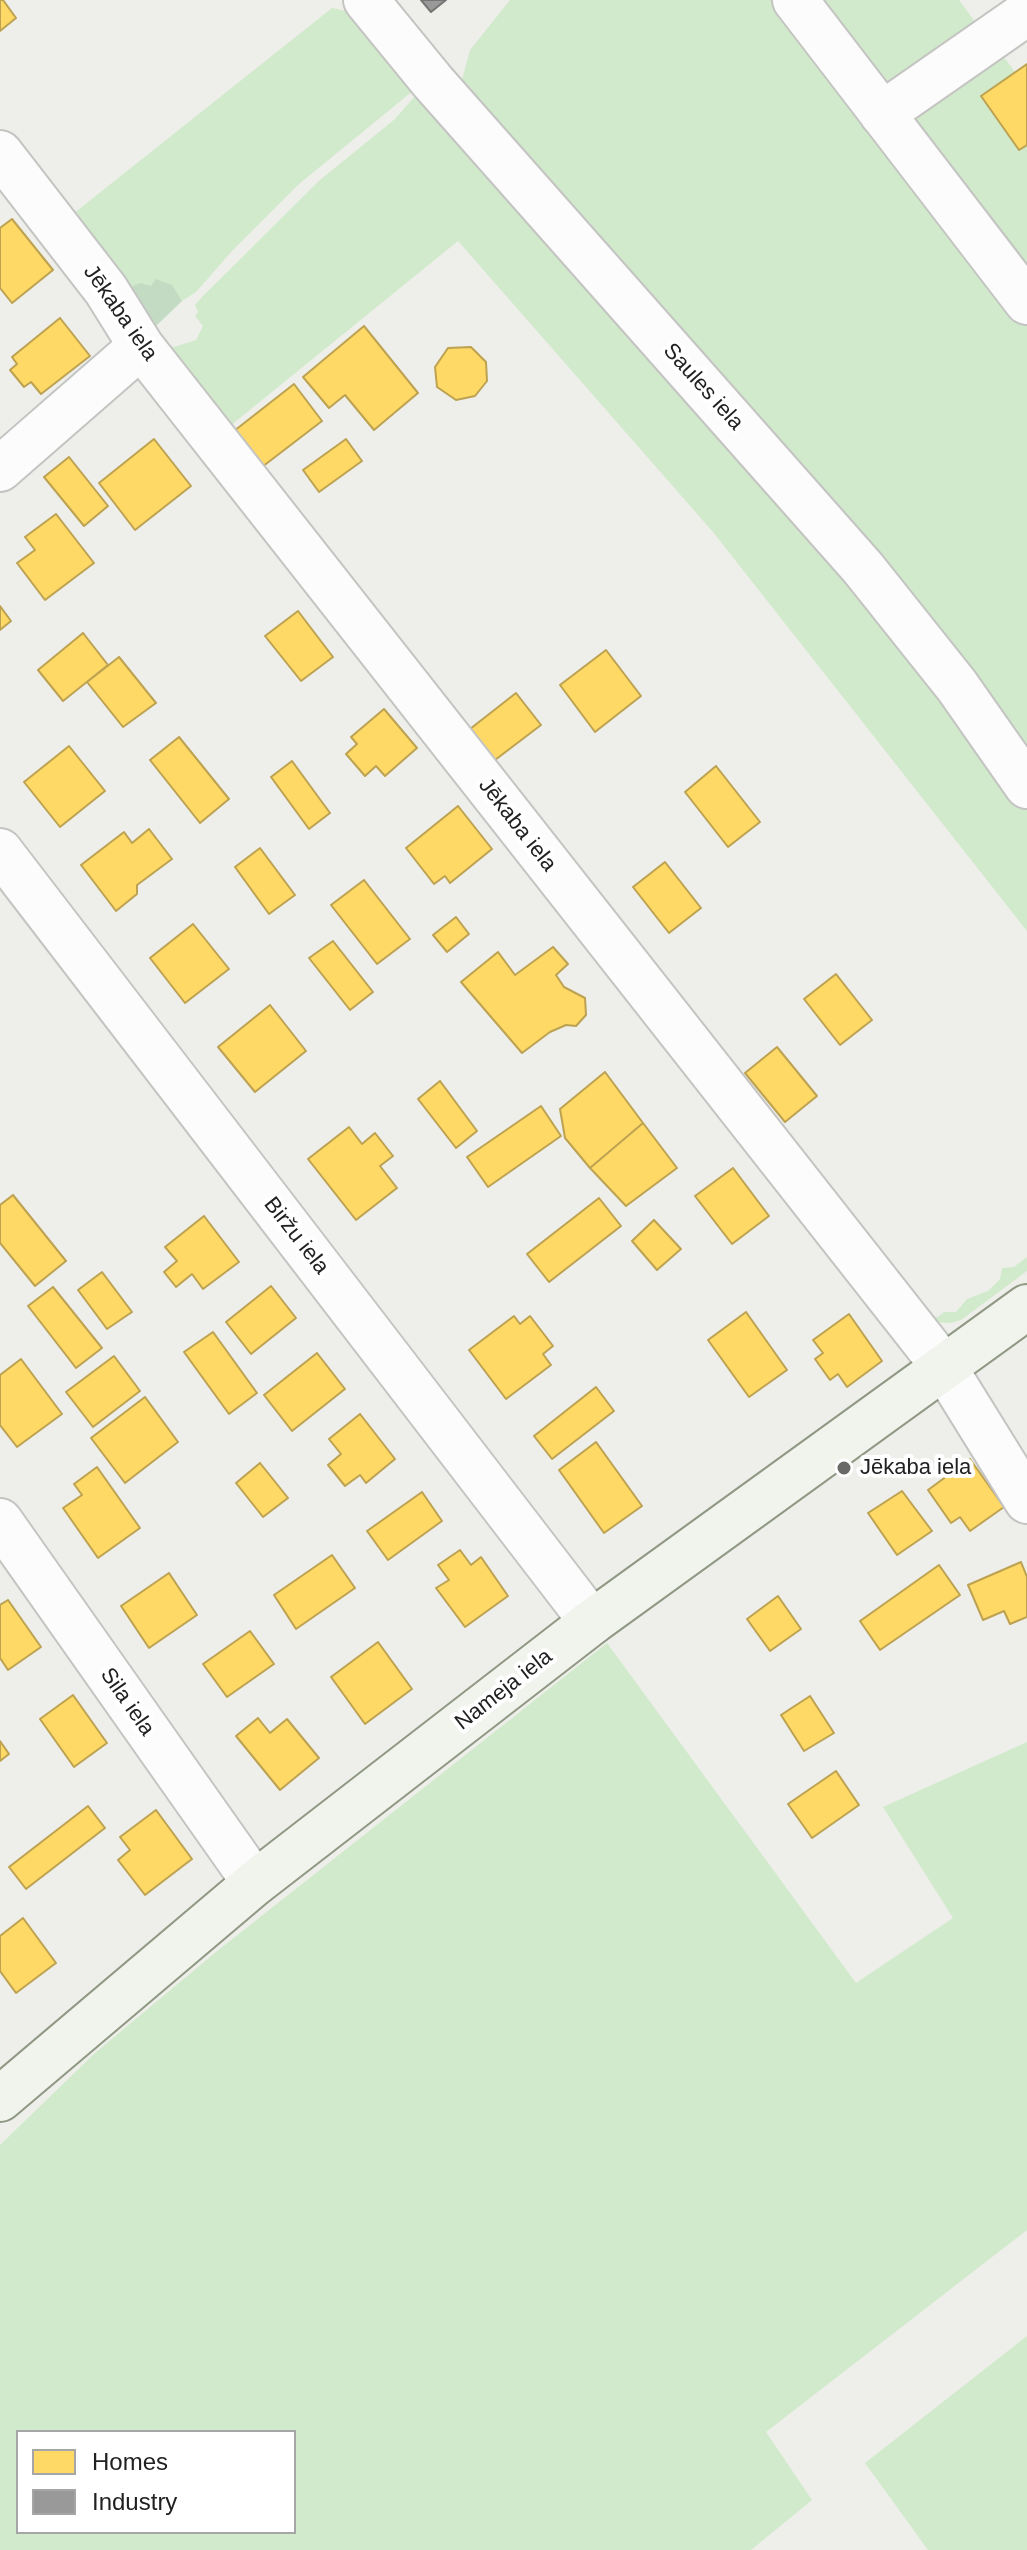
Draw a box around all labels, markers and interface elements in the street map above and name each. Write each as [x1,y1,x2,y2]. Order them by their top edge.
street label: Jēkaba iela [77,260,163,366]
street label: Saules iela [657,338,749,436]
street label: Jēkaba iela [472,773,562,877]
street label: Biržu iela [258,1192,334,1280]
place label: Jēkaba iela [860,1455,971,1481]
marker: Jēkaba iela [835,1459,853,1477]
street label: Nameja iela [450,1644,558,1736]
street label: Sila iela [94,1663,160,1741]
legend [16,2430,296,2534]
text: Homes [92,2448,168,2475]
text: Industry [92,2488,177,2515]

